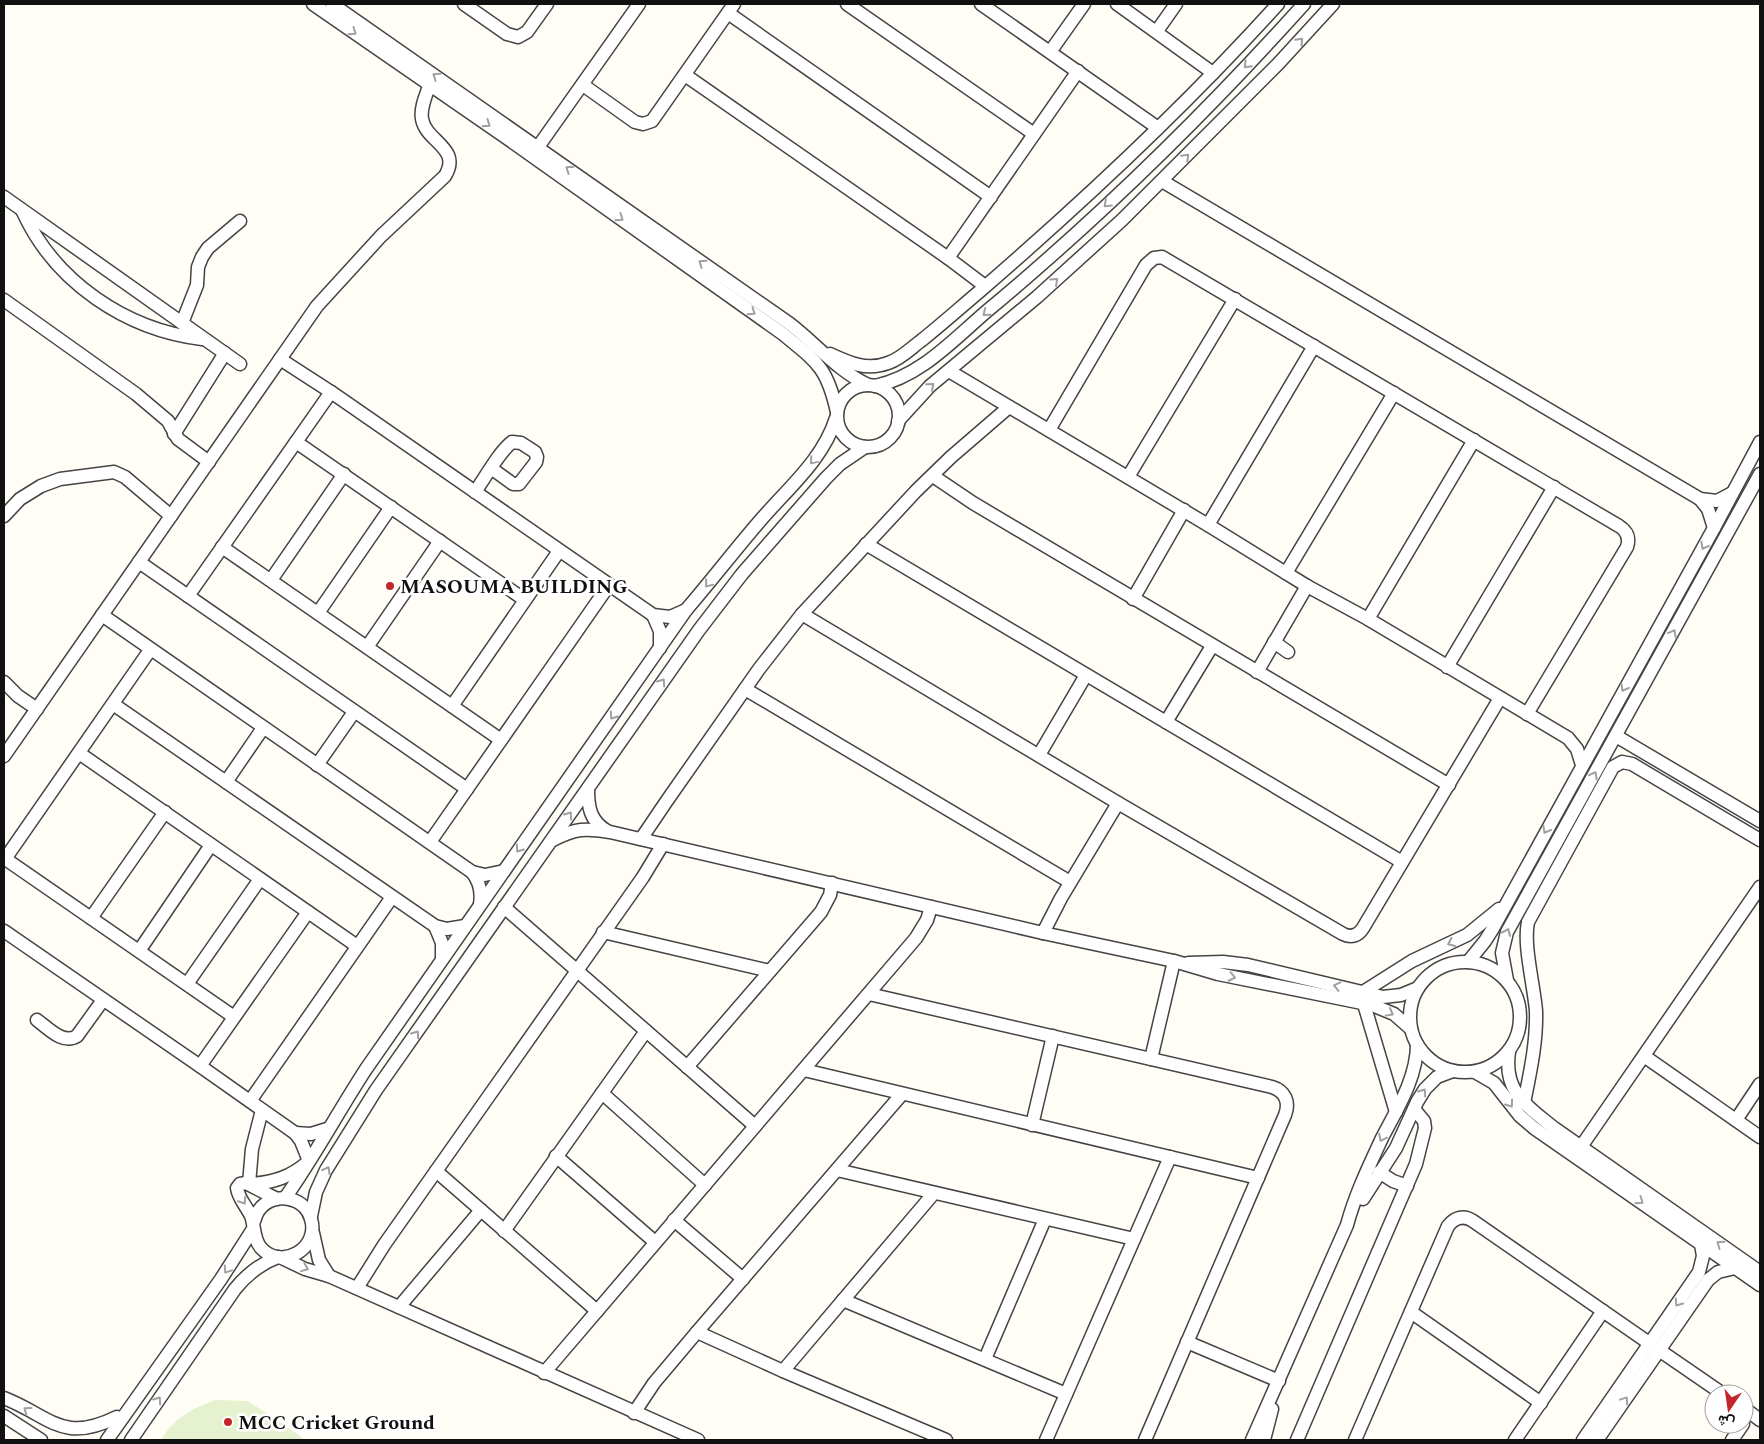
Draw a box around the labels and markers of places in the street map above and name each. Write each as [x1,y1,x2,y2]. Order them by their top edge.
place label: MASOUMA BUILDING [400,572,628,602]
marker: MASOUMA BUILDING [384,580,396,592]
place label: MCC Cricket Ground [238,1408,435,1438]
marker: MCC Cricket Ground [222,1416,234,1428]

